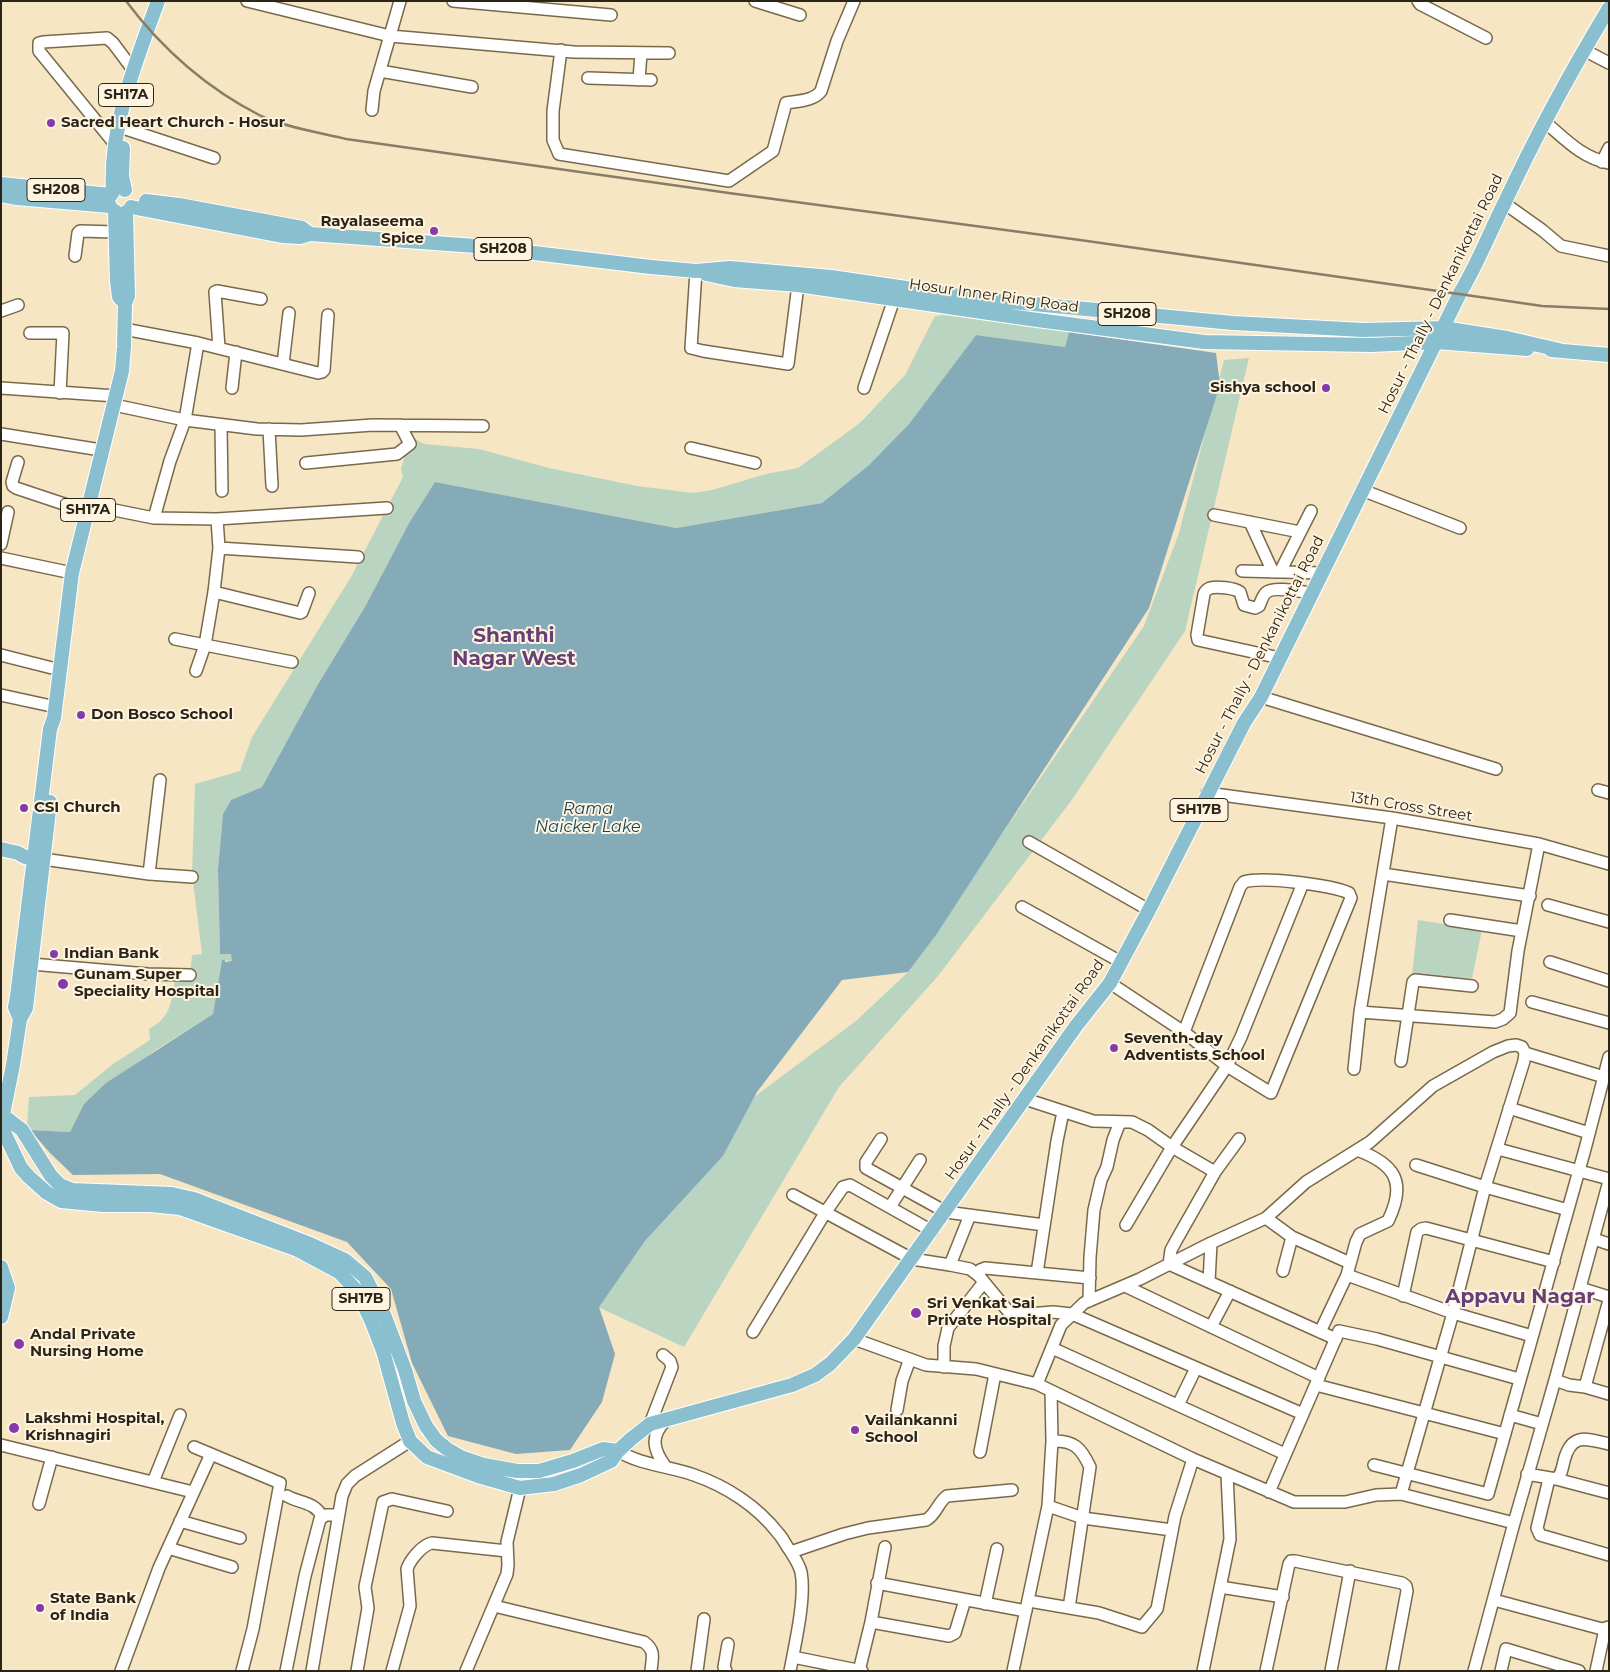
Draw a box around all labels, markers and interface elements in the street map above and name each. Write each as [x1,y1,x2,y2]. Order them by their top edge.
road number: SH17A [98,84,154,106]
place label: Sacred Heart Church - Hosur [61,114,285,132]
marker: Sacred Heart Church - Hosur [45,117,57,129]
street label: Hosur - Thally - Denkanikottai Road [1375,171,1507,417]
road number: SH208 [27,178,85,202]
place label: Rayalaseema Spice [320,213,424,248]
marker: Rayalaseema Spice [428,225,440,237]
road number: SH208 [474,238,532,260]
street label: Hosur Inner Ring Road [908,275,1080,317]
road number: SH208 [1098,302,1156,326]
place label: Sishya school [1210,379,1316,397]
marker: Sishya school [1320,382,1332,394]
road number: SH17A [61,498,116,522]
street label: Hosur - Thally - Denkanikottai Road [1192,533,1328,777]
district label: Shanthi Nagar West [452,624,576,671]
place label: Don Bosco School [91,706,233,724]
marker: Don Bosco School [75,709,87,721]
street label: 13th Cross Street [1348,788,1474,826]
road number: SH17B [1170,798,1228,822]
place label: CSI Church [34,799,121,817]
water label: Rama Naicker Lake [535,799,641,837]
marker: CSI Church [18,802,30,814]
place label: Indian Bank [64,945,159,963]
marker: Indian Bank [48,948,60,960]
street label: Hosur - Thally - Denkanikottai Road [942,956,1108,1184]
place label: Gunam Super Speciality Hospital [74,966,219,1001]
marker: Gunam Super Speciality Hospital [56,977,70,991]
place label: Seventh-day Adventists School [1124,1030,1265,1065]
marker: Seventh-day Adventists School [1108,1042,1120,1054]
district label: Appavu Nagar [1445,1285,1595,1309]
road number: SH17B [332,1288,390,1310]
place label: Sri Venkat Sai Private Hospital [927,1295,1051,1330]
marker: Sri Venkat Sai Private Hospital [909,1306,923,1320]
place label: Andal Private Nursing Home [30,1326,144,1361]
marker: Andal Private Nursing Home [12,1337,26,1351]
place label: Lakshmi Hospital, Krishnagiri [25,1410,164,1445]
place label: Vailankanni School [865,1412,957,1447]
marker: Lakshmi Hospital, Krishnagiri [7,1421,21,1435]
marker: Vailankanni School [849,1424,861,1436]
place label: State Bank of India [50,1590,136,1625]
marker: State Bank of India [34,1602,46,1614]

